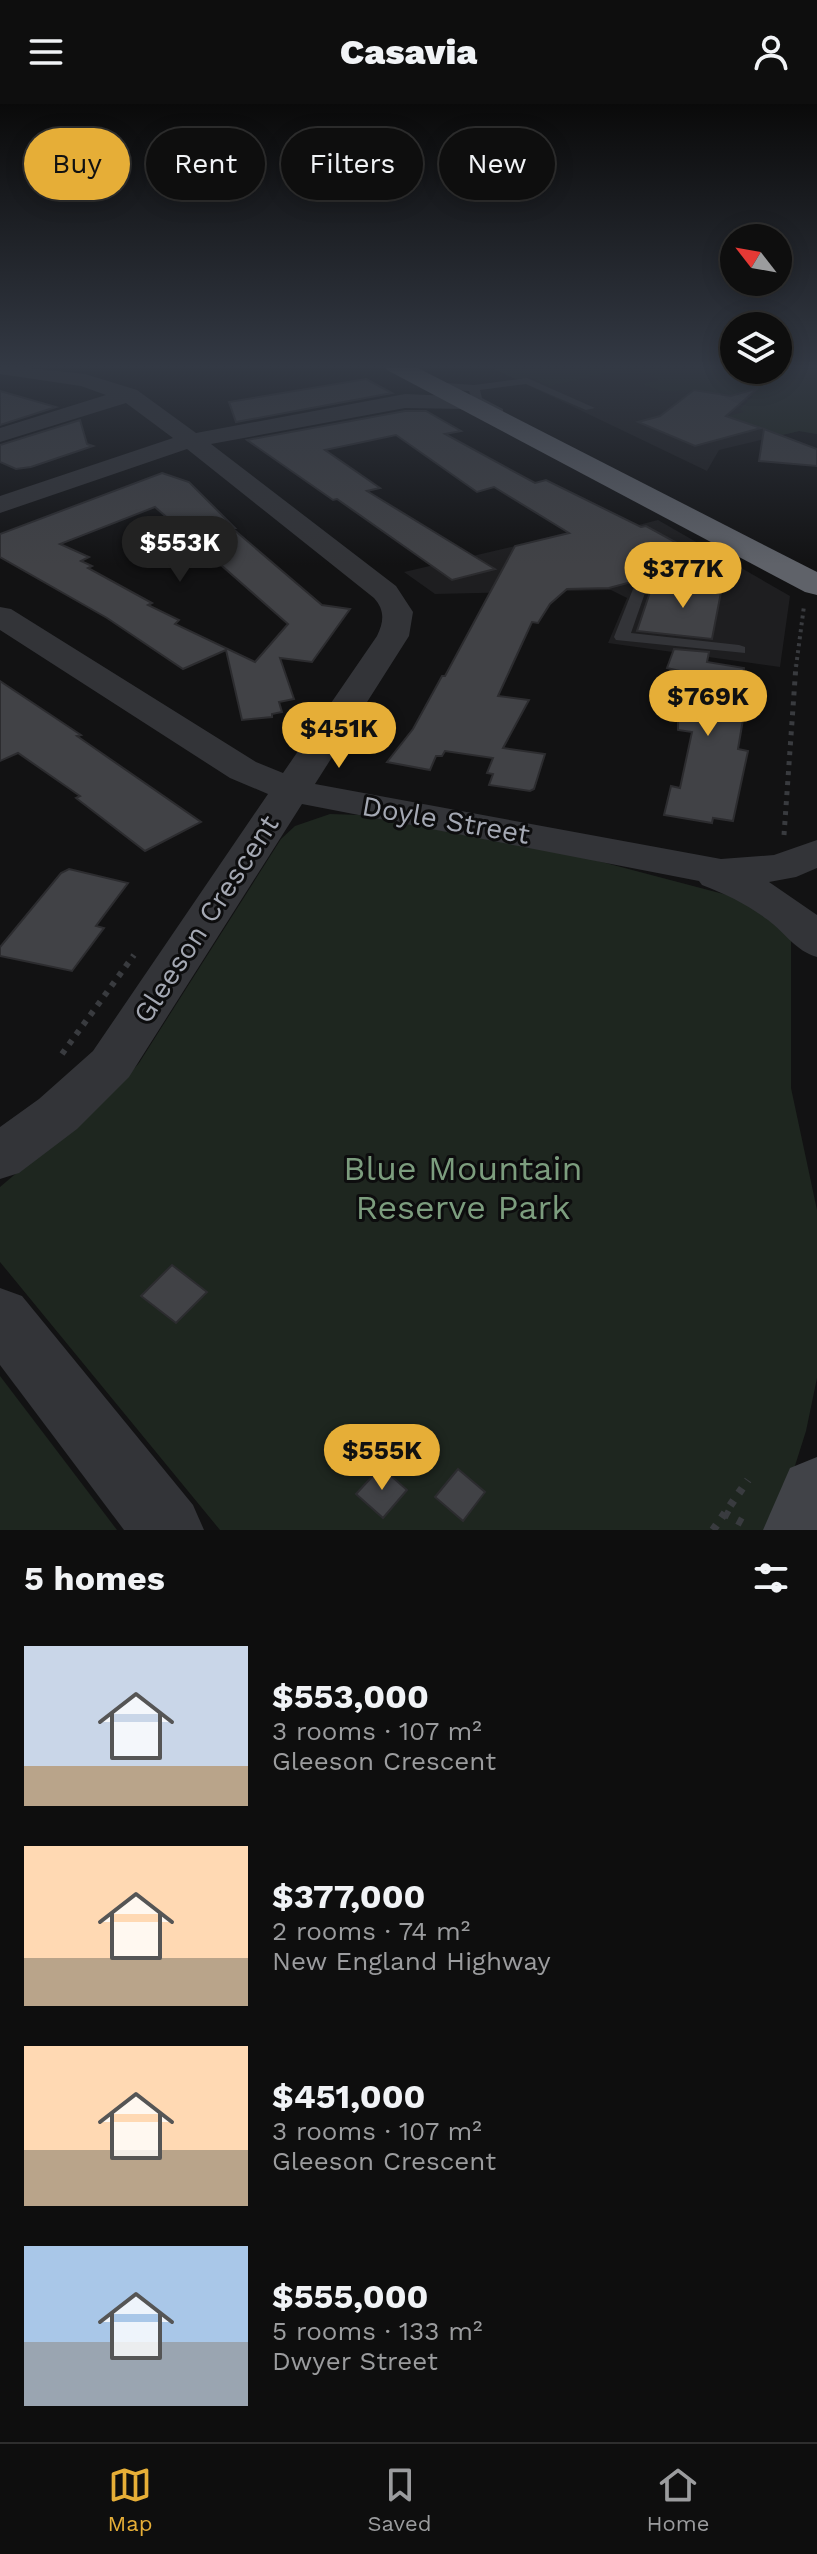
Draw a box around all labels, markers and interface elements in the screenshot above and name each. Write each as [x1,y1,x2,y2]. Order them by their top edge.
icon: menu [24,30,68,74]
icon: person [749,30,793,74]
text: Casavia [340,31,477,73]
chip: Buy [24,128,130,200]
chip: Rent [146,128,265,200]
chip: Filters [281,128,423,200]
chip: New [439,128,555,200]
north arrow [720,224,792,296]
map controls [720,224,792,384]
button: layers [720,312,792,384]
pin: $553K [124,516,236,584]
text: $553K [140,527,220,557]
pin: $377K [627,542,739,610]
text: $377K [643,553,724,583]
pin: $769K [652,670,764,738]
text: $769K [667,681,749,711]
pin: $451K [283,702,395,770]
text: $451K [300,713,378,743]
street label: Doyle Street [360,789,533,851]
street label: Gleeson Crescent [126,809,286,1029]
park label: Blue Mountain Reserve Park [343,1148,583,1227]
pin: $555K [326,1424,438,1492]
text: $555K [342,1435,422,1465]
icon: filters [749,1556,793,1600]
text: 5 homes [24,1558,165,1598]
text: $553,000 [272,1676,429,1716]
icon: home [88,1678,184,1774]
text: 3 rooms · 107 m² [272,1716,482,1746]
text: Gleeson Crescent [272,1746,496,1776]
text: $377,000 [272,1876,426,1916]
icon: home [88,1878,184,1974]
text: 2 rooms · 74 m² [272,1916,470,1946]
text: New England Highway [272,1946,551,1976]
text: $451,000 [272,2076,425,2116]
icon: home [88,2078,184,2174]
text: 3 rooms · 107 m² [272,2116,482,2146]
text: Gleeson Crescent [272,2146,496,2176]
text: $555,000 [272,2276,428,2316]
icon: home [88,2278,184,2374]
text: 5 rooms · 133 m² [272,2316,483,2346]
text: Dwyer Street [272,2346,438,2376]
tab: Map [108,2463,152,2536]
tab: Saved [368,2463,431,2536]
tab: Home [647,2463,709,2536]

